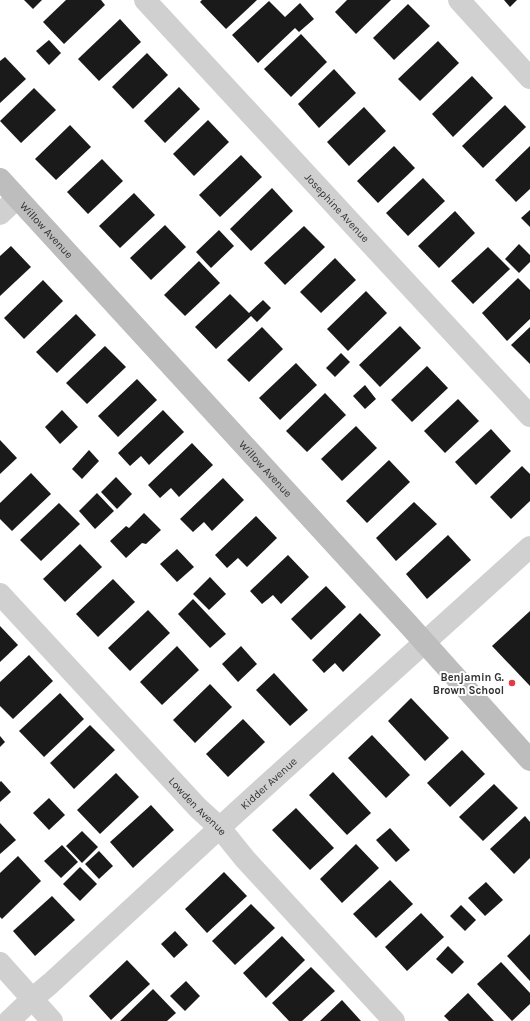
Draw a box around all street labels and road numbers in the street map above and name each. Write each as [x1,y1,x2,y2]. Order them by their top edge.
street label: Josephine Avenue [302,170,373,245]
street label: Willow Avenue [17,199,76,261]
street label: Willow Avenue [236,438,295,500]
street label: Kidder Avenue [238,754,300,812]
street label: Lowden Avenue [166,774,230,838]

